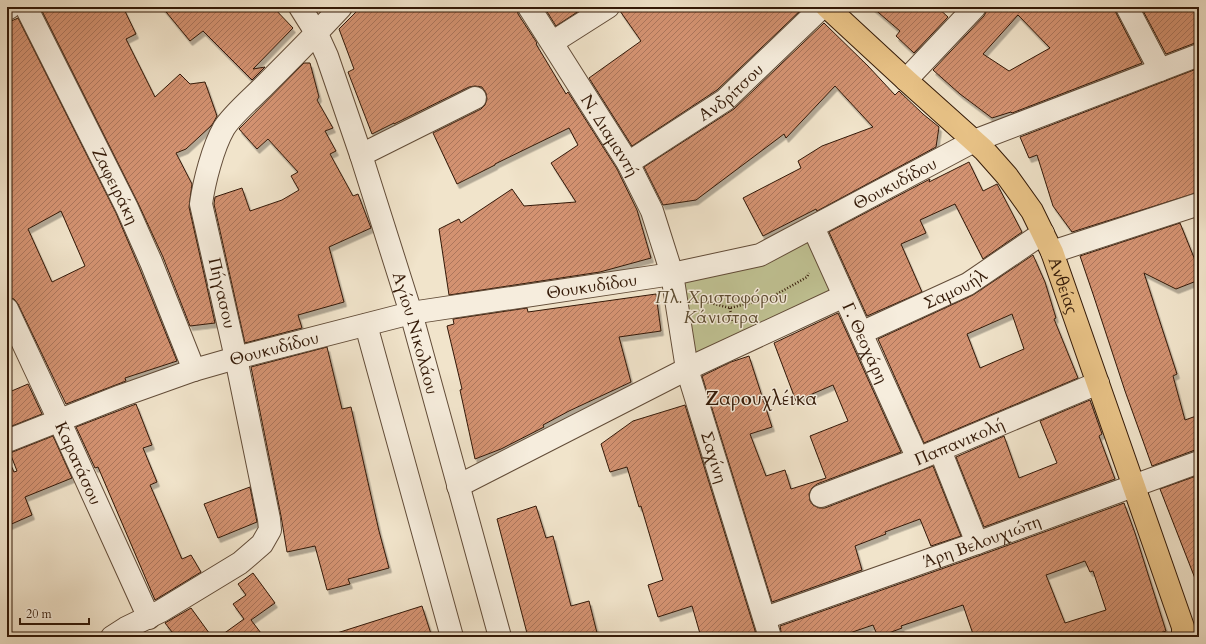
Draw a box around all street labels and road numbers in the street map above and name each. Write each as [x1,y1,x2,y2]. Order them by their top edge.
street label: Ανδρίτσου [693,58,768,126]
street label: Ν. Διαμαντή [576,90,645,181]
street label: Ζαφειράκη [87,143,144,228]
street label: Θουκυδίδου [849,152,941,215]
street label: Ανθείας [1043,254,1084,317]
street label: Πήγασου [203,255,241,331]
street label: Σαμουήλ [920,263,992,314]
street label: Θουκυδίδου [545,268,639,304]
street label: Αγίου Νικολάου [387,269,444,397]
street label: Γ. Θεοχάρη [837,298,894,387]
street label: Θουκυδίδου [227,326,321,371]
street label: Παπανικολή [911,412,1009,471]
street label: Καρατάσου [50,418,108,508]
street label: Σαχίνη [695,428,733,486]
street label: Άρη Βελουχιώτη [920,509,1044,573]

